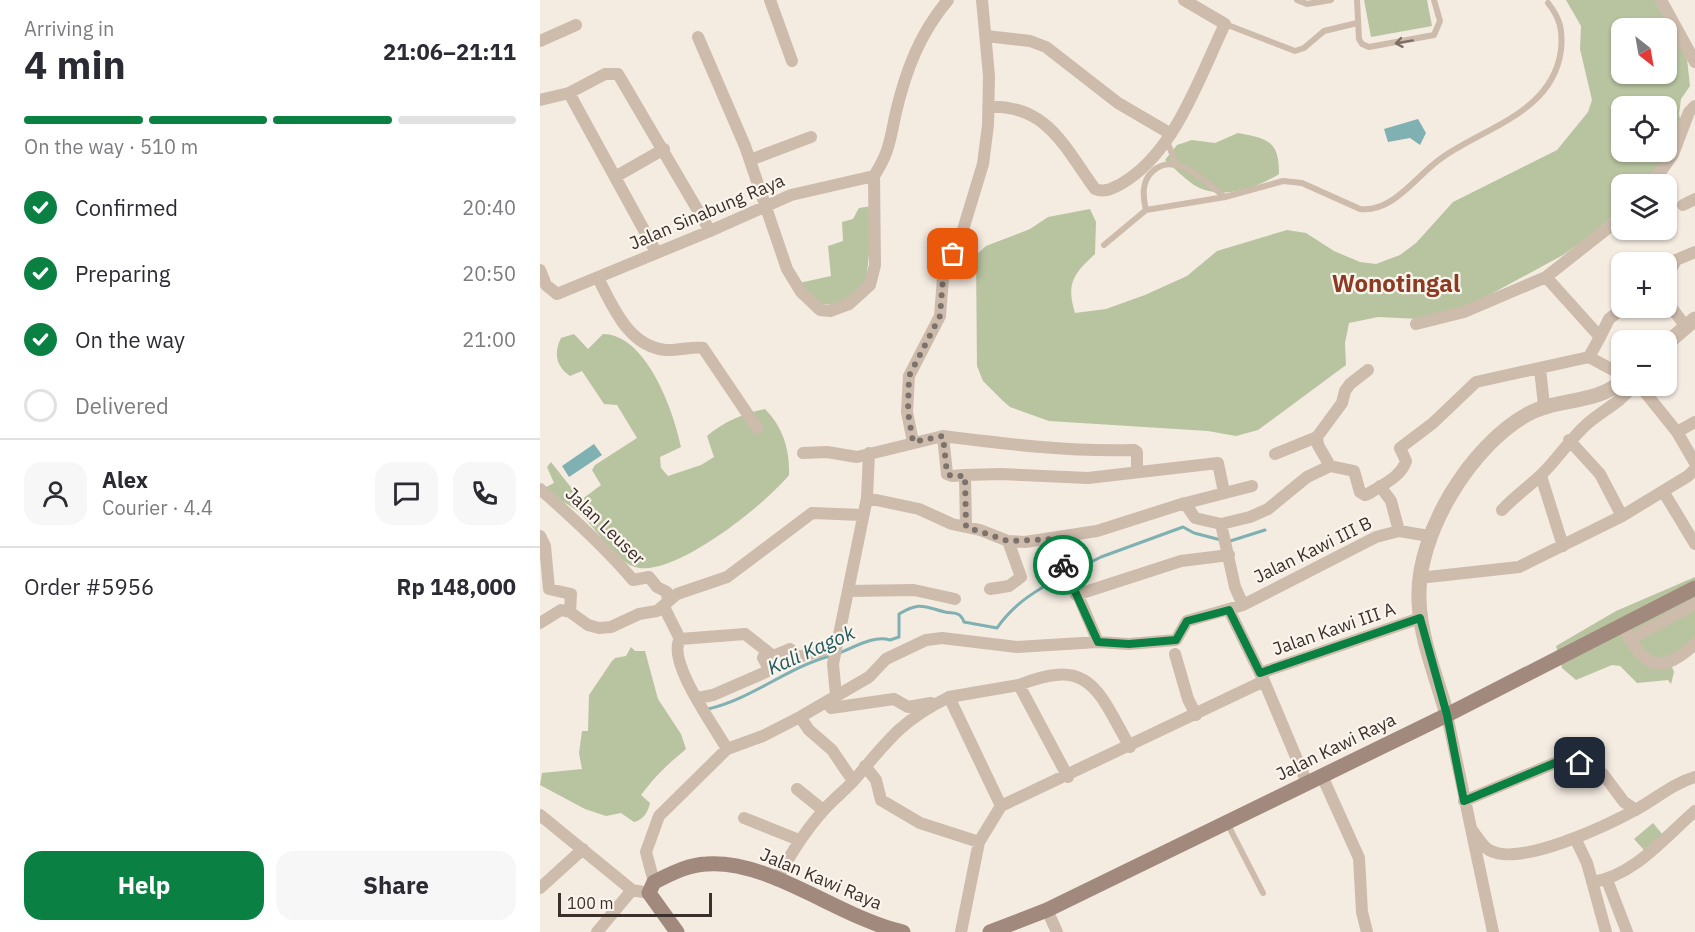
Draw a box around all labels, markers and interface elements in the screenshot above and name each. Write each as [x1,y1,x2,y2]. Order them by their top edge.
text: Arriving in [24,15,114,42]
north arrow [1611,18,1677,84]
map controls [1611,18,1677,396]
text: 21:06–21:11 [383,37,516,66]
one-way arrow [1395,37,1415,48]
text: 4 min [24,39,126,90]
button: locate [1611,96,1677,162]
text: On the way · 510 m [24,133,198,160]
street label: Jalan Sinabung Raya [626,168,788,255]
button: layers [1611,174,1677,240]
icon: check [24,191,57,224]
text: Confirmed [75,193,178,222]
text: 20:40 [462,194,516,221]
pin [927,228,978,279]
icon: bag [936,237,969,270]
button: + [1611,252,1677,318]
icon: check [24,257,57,290]
text: Preparing [75,259,170,288]
text: 20:50 [462,260,516,287]
district label: Wonotingal [1332,267,1460,299]
icon: check [24,323,57,356]
text: On the way [75,325,185,354]
text: 21:00 [462,326,516,353]
button: − [1611,330,1677,396]
text: Delivered [75,391,169,420]
button: person [24,462,87,525]
button: chat [375,462,438,525]
button: phone [453,462,516,525]
text: Alex [102,465,148,494]
street label: Jalan Leuser [561,482,650,570]
text: Courier · 4.4 [102,494,213,521]
street label: Jalan Kawi III B [1250,511,1376,588]
courier [1033,535,1093,595]
icon: bike [1047,549,1080,582]
text: Order #5956 [24,572,154,601]
text: Rp 148,000 [397,572,516,601]
street label: Jalan Kawi III A [1269,597,1399,660]
water label: Kali Kagok [763,618,859,681]
street label: Jalan Kawi Raya [1272,707,1400,785]
pin [1554,737,1605,788]
icon: home [1563,746,1596,779]
street label: Jalan Kawi Raya [757,843,886,915]
button: Help [24,851,264,920]
button: Share [276,851,516,920]
scale bar [558,890,712,918]
text: 100 m [567,893,614,913]

